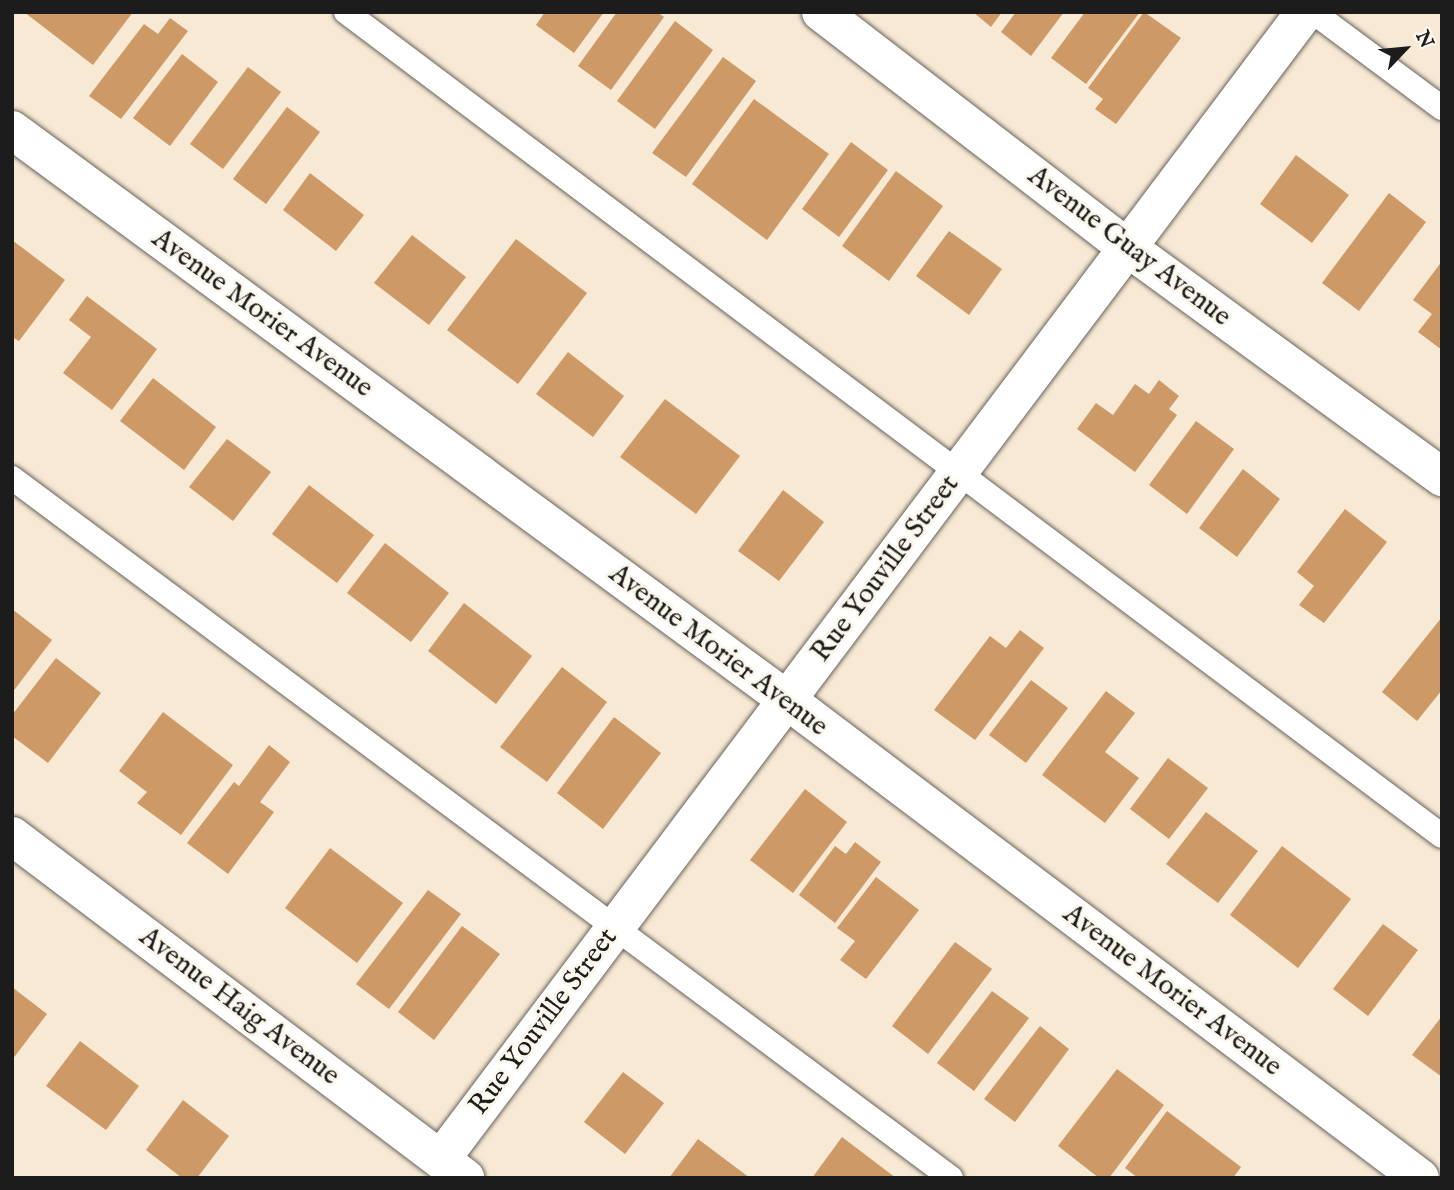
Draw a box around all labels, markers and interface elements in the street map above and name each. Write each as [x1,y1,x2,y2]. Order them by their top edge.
north arrow [1370,14,1440,84]
text: N [1409,27,1438,52]
street label: Avenue Guay Avenue [1021,160,1237,334]
street label: Avenue Morier Avenue [145,222,379,406]
street label: Rue Youville Street [805,469,967,669]
street label: Avenue Morier Avenue [602,558,834,744]
street label: Avenue Morier Avenue [1056,898,1288,1084]
street label: Avenue Haig Avenue [132,921,346,1093]
street label: Rue Youville Street [463,922,625,1122]

